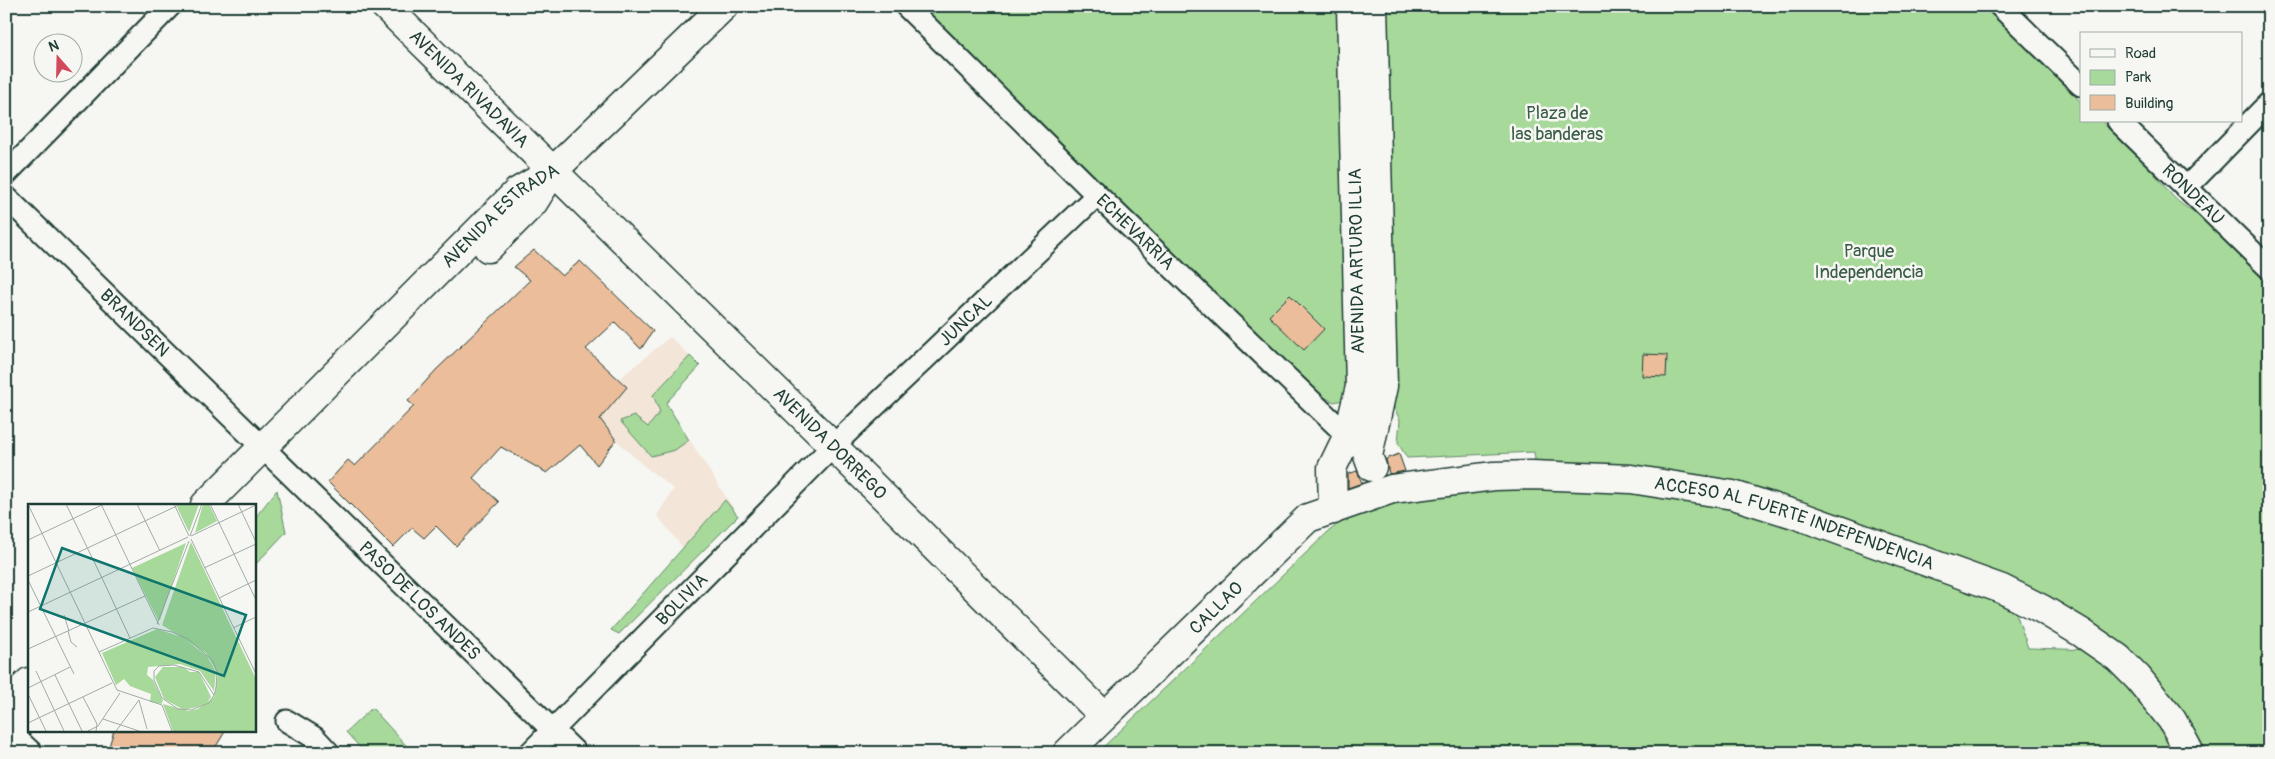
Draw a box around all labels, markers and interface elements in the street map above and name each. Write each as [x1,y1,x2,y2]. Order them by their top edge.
street label: AVENIDA RIVADAVIA [404,25,534,153]
north arrow [32,32,82,82]
legend [2080,32,2242,122]
text: N [46,37,61,56]
text: Road [2125,44,2156,63]
text: Park [2125,68,2152,87]
text: Building [2125,94,2173,113]
park label: Plaza de las banderas [1511,102,1603,146]
street label: AVENIDA ESTRADA [437,158,563,273]
street label: RONDEAU [2157,159,2229,230]
street label: AVENIDA ARTURO ILLIA [1344,168,1370,354]
street label: ECHEVARRÍA [1091,189,1180,275]
park label: Parque Independencia [1815,240,1923,284]
street label: BRANDSEN [95,284,174,362]
street label: JUNCAL [934,289,997,351]
street label: AVENIDA DORREGO [768,382,892,504]
street label: ACCESO AL FUERTE INDEPENDENCIA [1653,471,1938,575]
inset map [28,504,255,732]
street label: PASO DE LOS ANDES [354,536,485,665]
street label: BOLIVIA [651,568,713,630]
street label: CALLAO [1184,576,1248,639]

